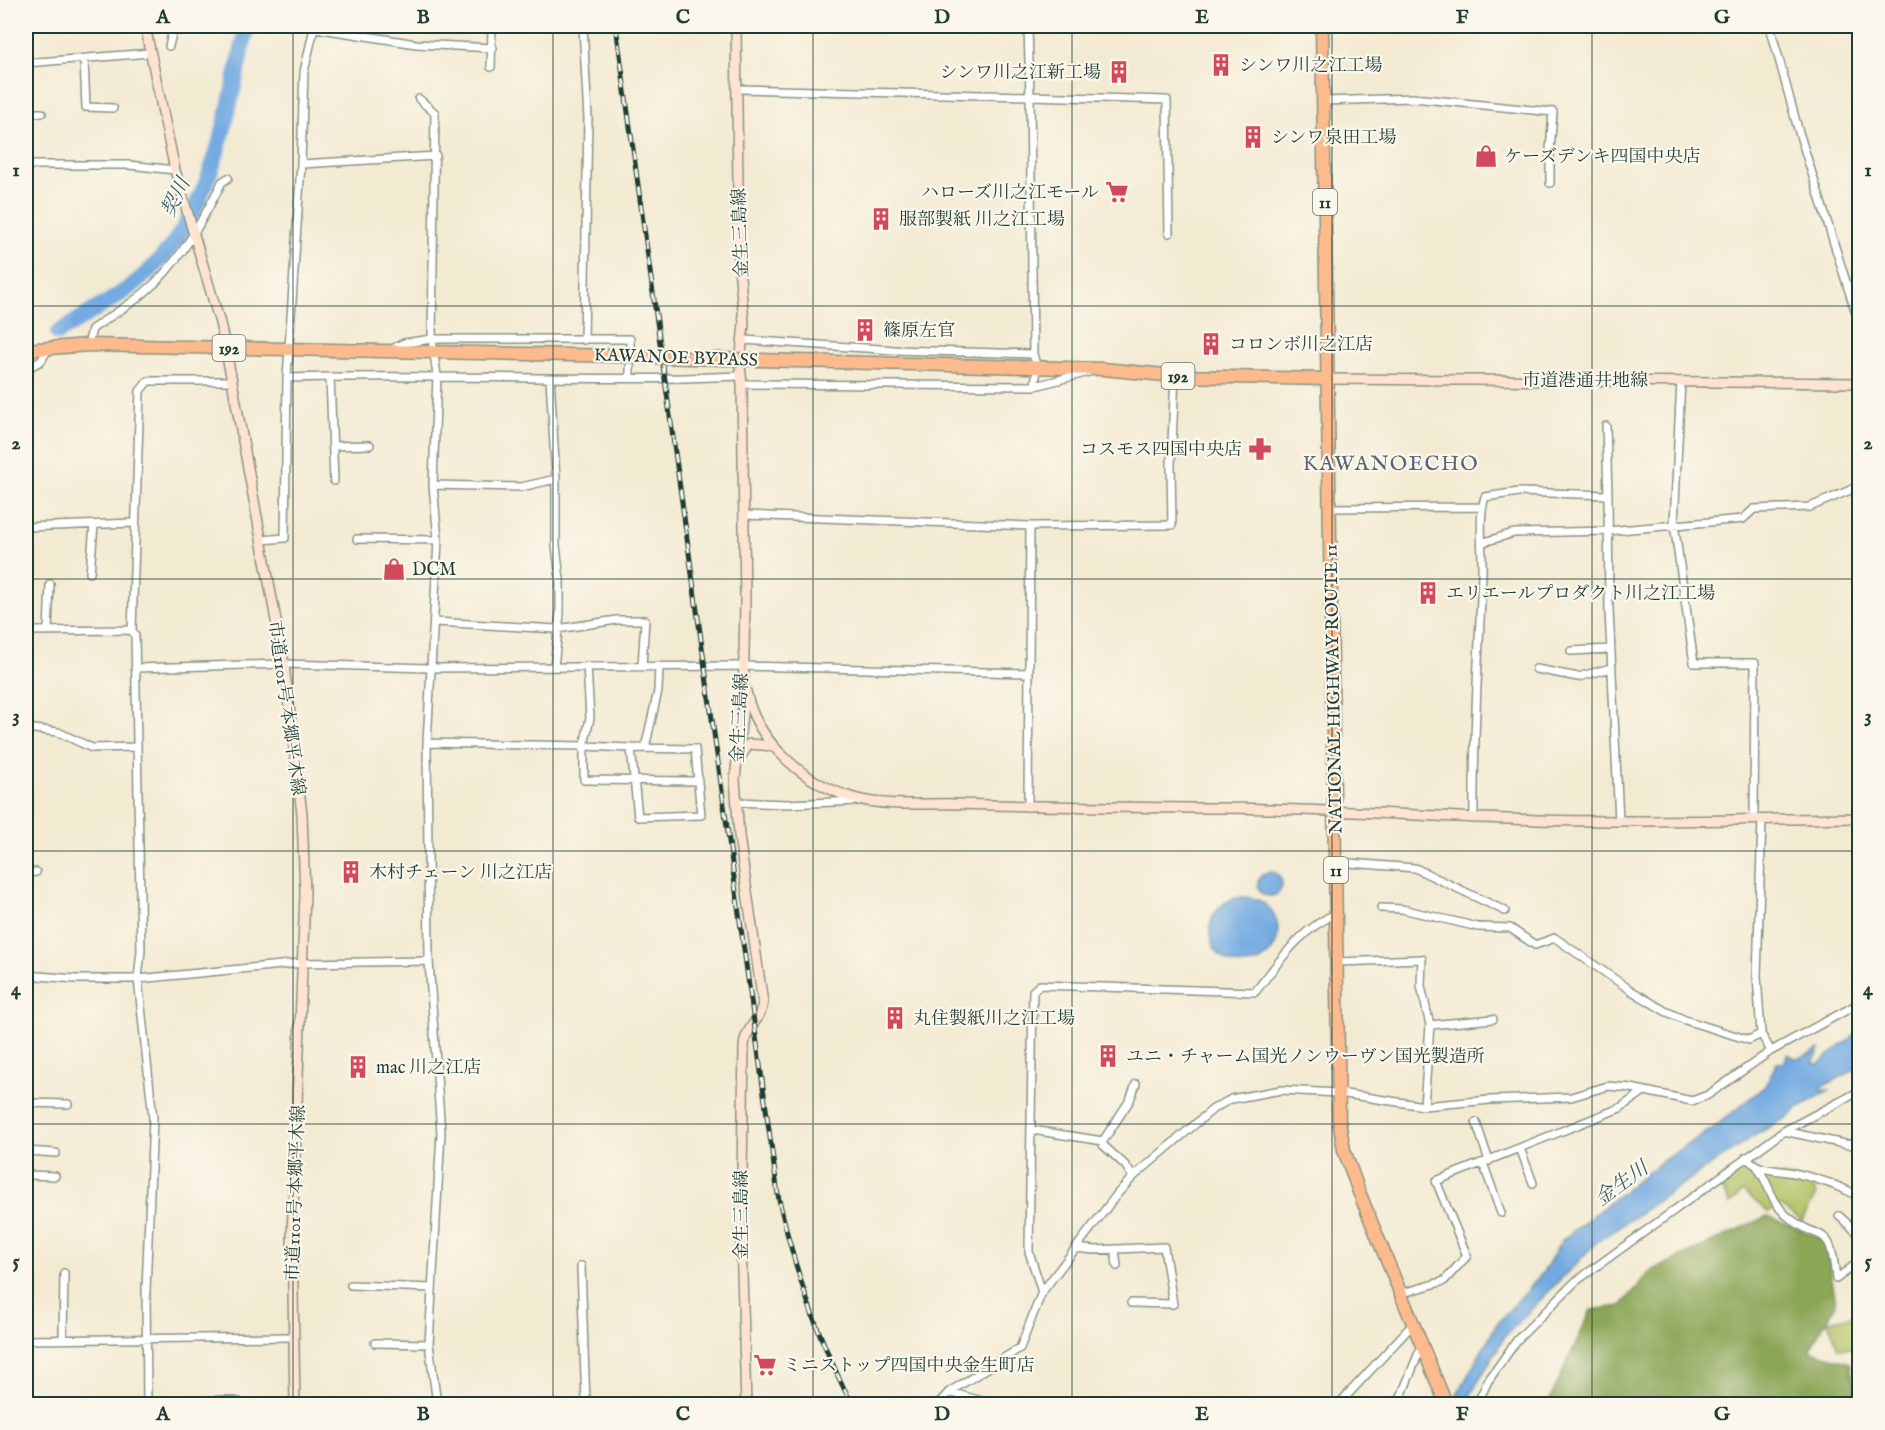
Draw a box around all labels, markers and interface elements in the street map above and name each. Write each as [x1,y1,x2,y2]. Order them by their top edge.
text: A [155,5,171,30]
text: B [416,5,430,30]
text: C [676,5,690,30]
text: D [934,5,950,30]
text: E [1195,5,1209,30]
text: F [1456,5,1469,30]
text: G [1714,5,1731,30]
building icon: シンワ川之江工場 [1208,52,1234,78]
place label: シンワ川之江工場 [1239,55,1383,78]
building icon: シンワ川之江新工場 [1106,59,1132,85]
place label: シンワ川之江新工場 [939,62,1101,85]
building icon: シンワ泉田工場 [1240,124,1266,150]
place label: シンワ泉田工場 [1271,127,1397,150]
shop icon: ケーズデンキ四国中央店 [1473,143,1499,169]
place label: ケーズデンキ四国中央店 [1504,146,1700,169]
text: 1 [12,158,20,183]
text: 1 [1864,158,1872,183]
water label: 契川 [156,172,197,221]
supermarket icon: ハローズ川之江モール [1104,179,1130,205]
place label: ハローズ川之江モール [921,182,1099,205]
street label: 金生三島線 [728,188,755,278]
road number: 11 [1313,189,1337,215]
building icon: 服部製紙 川之江工場 [868,206,894,232]
place label: 服部製紙 川之江工場 [899,209,1065,232]
building icon: 篠原左官 [852,317,878,343]
place label: 篠原左官 [883,320,955,343]
building icon: コロンボ川之江店 [1198,331,1224,357]
place label: コロンボ川之江店 [1229,334,1373,357]
road number: 192 [212,335,246,361]
street label: KAWANOE BYPASS [594,344,758,373]
road number: 192 [1162,363,1194,389]
street label: 市道港通井地線 [1522,370,1648,393]
text: 2 [11,431,21,456]
text: 2 [1863,431,1873,456]
pharmacy icon: コスモス四国中央店 [1247,436,1273,462]
place label: コスモス四国中央店 [1080,439,1242,462]
district label: KAWANOECHO [1303,451,1479,478]
street label: NATIONAL HIGHWAY ROUTE 11 [1320,544,1349,834]
shop icon: DCM [381,556,407,582]
place label: DCM [412,559,456,582]
building icon: エリエールプロダクト川之江工場 [1415,580,1441,606]
place label: エリエールプロダクト川之江工場 [1446,583,1715,606]
street label: 市道1101号 本郷平木線 [262,619,309,797]
street label: 金生三島線 [727,673,754,764]
text: 3 [12,704,20,729]
text: 3 [1864,704,1872,729]
road number: 11 [1324,857,1348,883]
building icon: 木村チェーン 川之江店 [338,859,364,885]
place label: 木村チェーン 川之江店 [369,862,552,885]
text: 4 [11,977,22,1002]
text: 4 [1863,977,1874,1002]
building icon: 丸住製紙川之江工場 [882,1005,908,1031]
place label: 丸住製紙川之江工場 [913,1008,1075,1031]
building icon: ユニ・チャーム国光ノンウーヴン国光製造所 [1095,1043,1121,1069]
place label: ユニ・チャーム国光ノンウーヴン国光製造所 [1126,1046,1485,1069]
building icon: mac 川之江店 [345,1054,371,1080]
place label: mac 川之江店 [376,1057,481,1080]
street label: 市道1101号 本郷平木線 [282,1104,311,1282]
water label: 金生川 [1590,1155,1655,1212]
street label: 金生三島線 [731,1170,754,1260]
text: 5 [12,1249,20,1274]
text: 5 [1864,1249,1872,1274]
supermarket icon: ミニストップ四国中央金生町店 [752,1352,778,1378]
place label: ミニストップ四国中央金生町店 [783,1355,1034,1378]
text: A [155,1402,171,1427]
text: B [416,1402,430,1427]
text: C [676,1402,690,1427]
text: D [934,1402,950,1427]
text: E [1195,1402,1209,1427]
text: F [1456,1402,1469,1427]
text: G [1714,1402,1731,1427]

